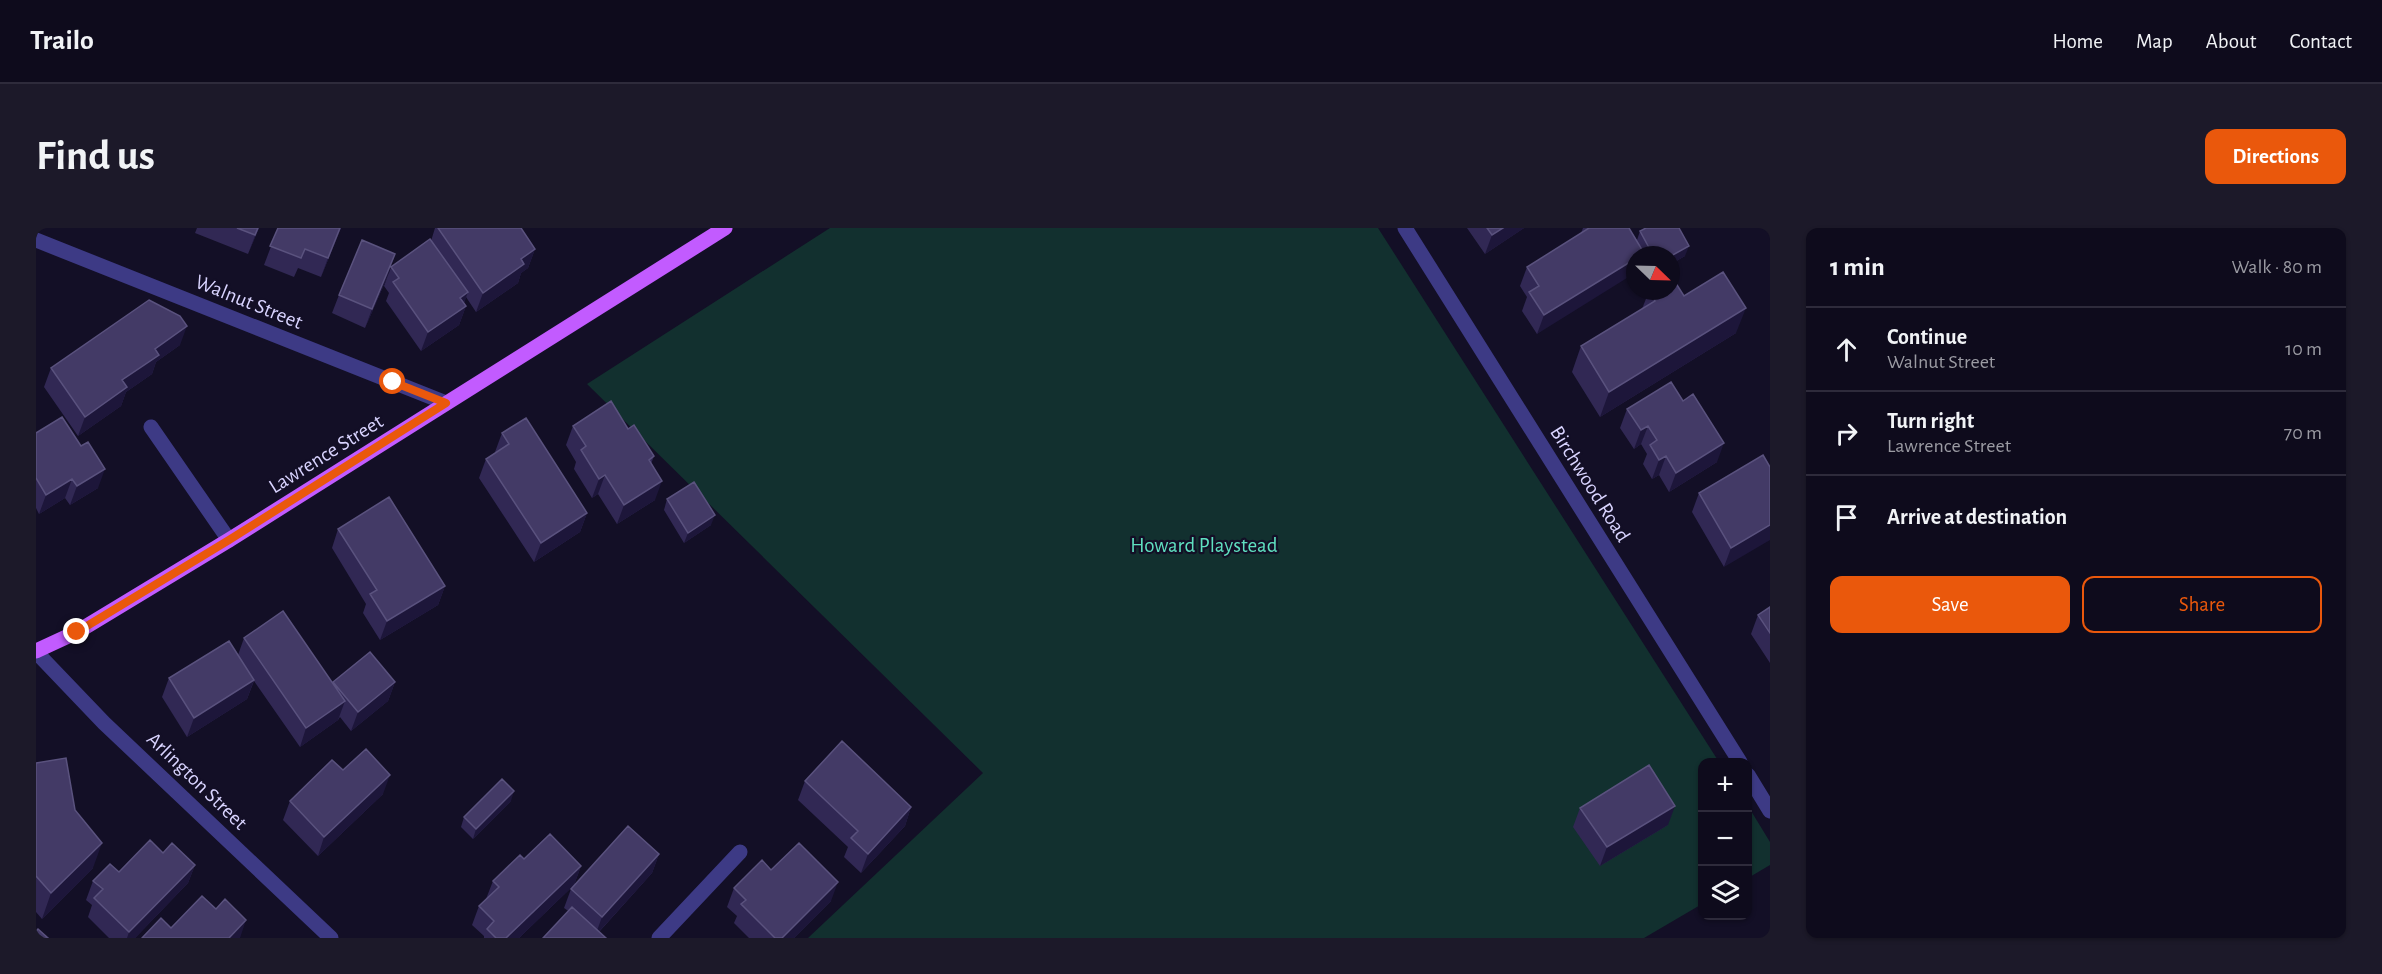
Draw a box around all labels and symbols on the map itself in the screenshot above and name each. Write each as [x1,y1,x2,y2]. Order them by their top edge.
north arrow [1626,246,1680,300]
street label: Walnut Street [192,271,306,333]
route start [379,368,405,394]
street label: Lawrence Street [265,410,387,497]
street label: Birchwood Road [1546,422,1634,546]
park label: Howard Playstead [1130,535,1278,556]
route end [63,618,89,644]
street label: Arlington Street [143,728,251,834]

